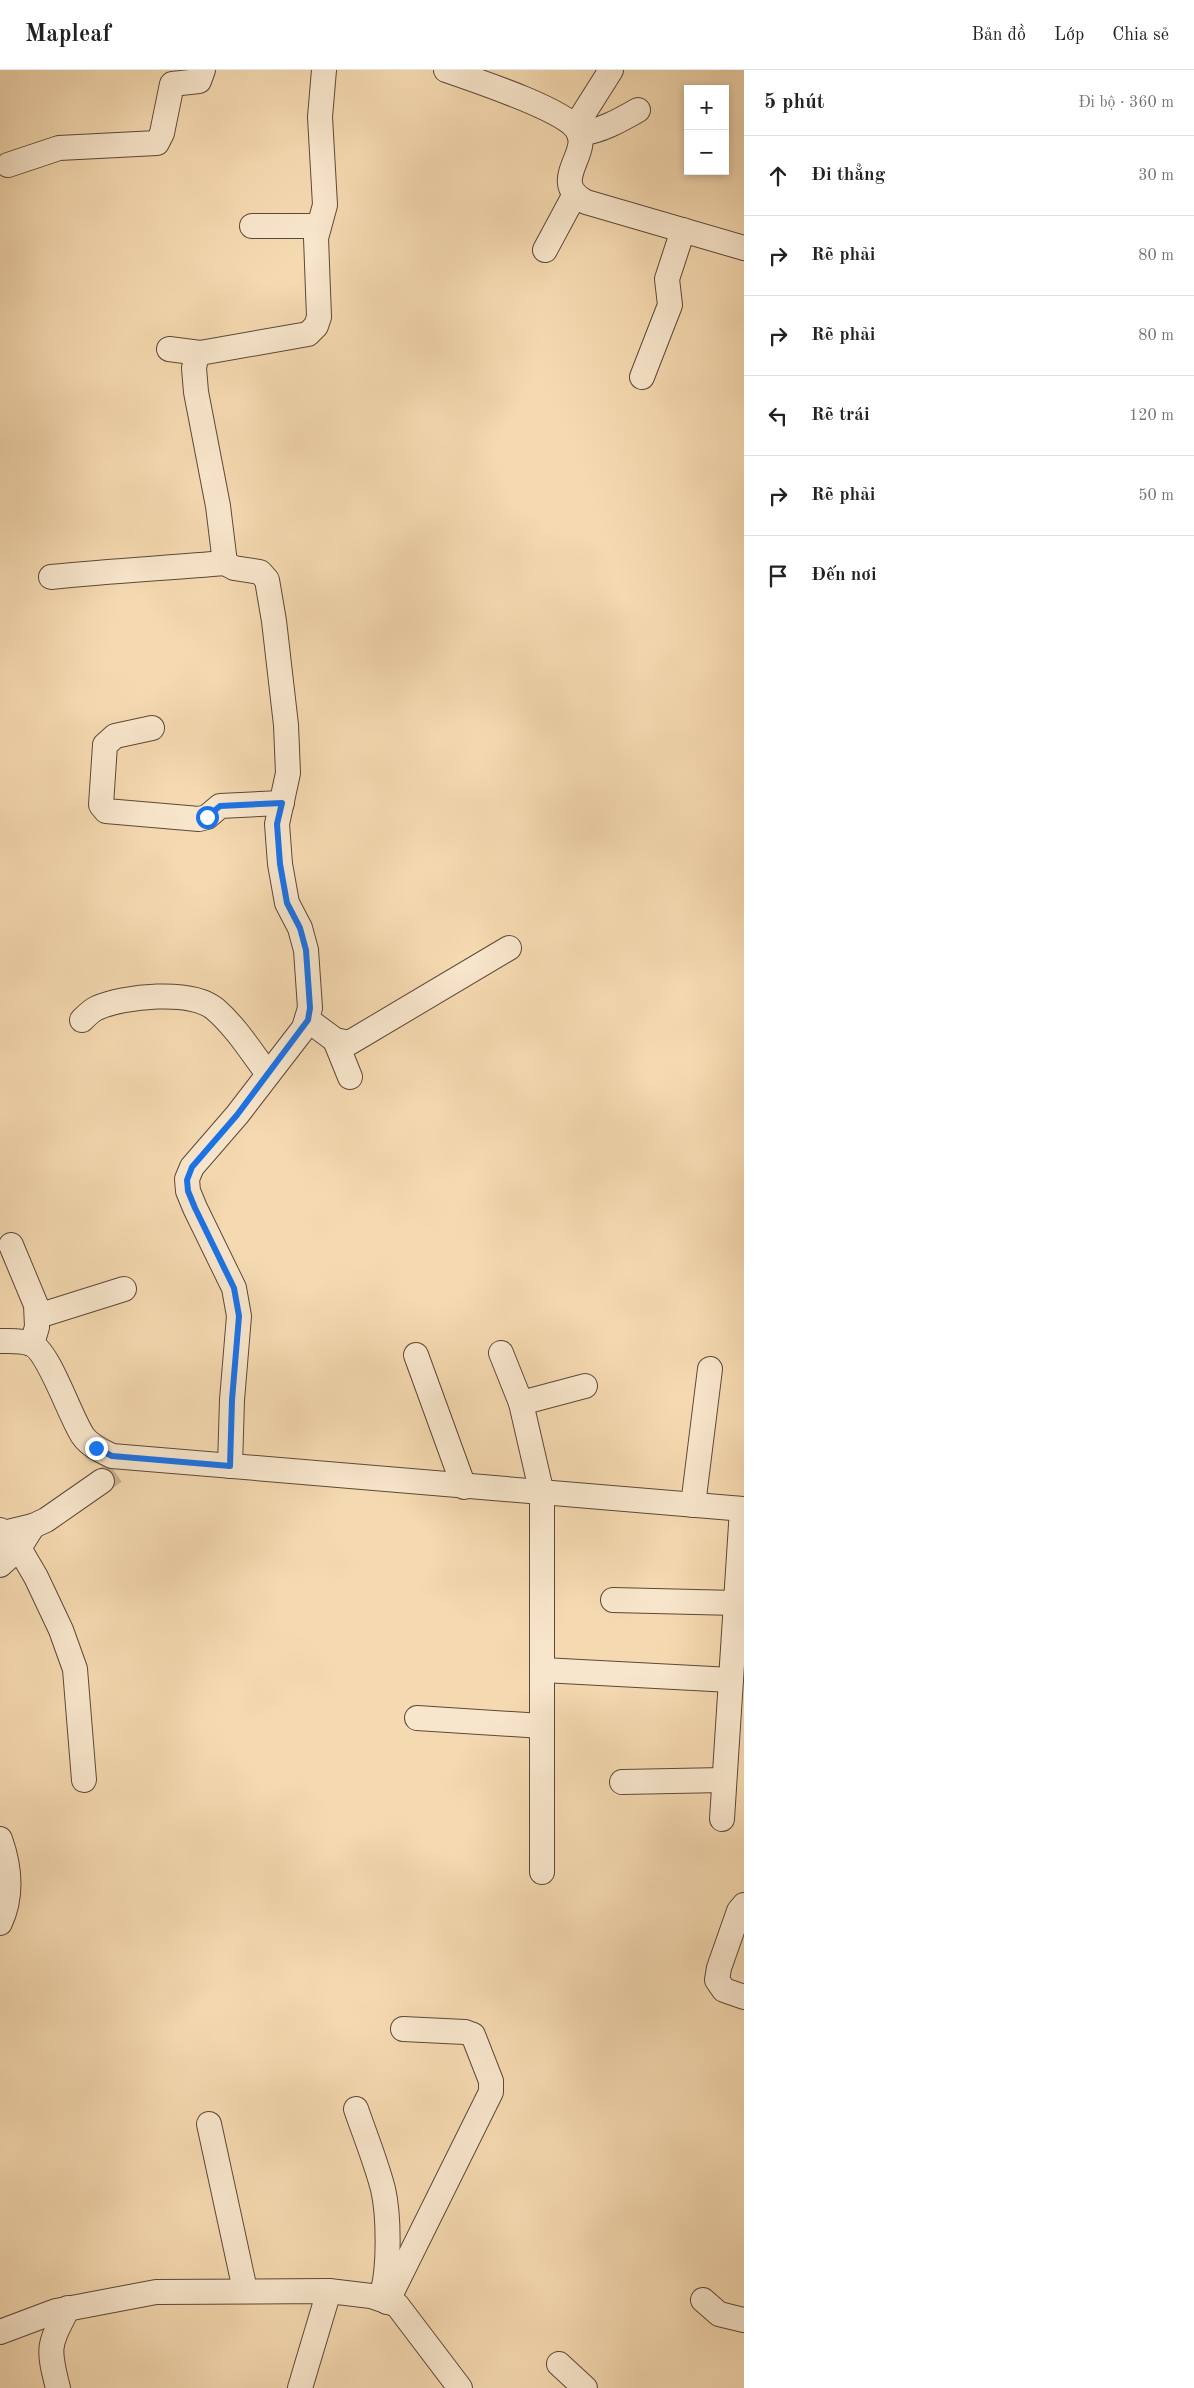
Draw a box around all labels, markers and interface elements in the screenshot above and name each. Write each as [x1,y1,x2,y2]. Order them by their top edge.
text: Mapleaf [25,23,111,47]
text: Bản đồ [972,26,1026,44]
text: Lớp [1054,26,1084,44]
text: Chia sẻ [1112,26,1169,44]
map controls [684,85,729,175]
button: + [684,85,729,130]
text: 5 phút [764,92,824,113]
text: Đi bộ · 360 m [1078,95,1174,111]
button: − [684,130,729,175]
icon: ahead [764,162,792,190]
text: Đi thẳng [811,166,885,185]
text: 30 m [1138,168,1174,184]
icon: right [764,242,792,270]
text: Rẽ phải [811,246,875,265]
text: 80 m [1138,248,1174,264]
icon: right [764,322,792,350]
text: Rẽ phải [811,326,875,345]
text: 80 m [1138,328,1174,344]
icon: left [764,402,792,430]
text: Rẽ trái [811,406,870,425]
text: 120 m [1129,408,1174,424]
icon: right [764,482,792,510]
text: Rẽ phải [811,486,875,505]
text: 50 m [1138,488,1174,504]
icon: arrive [764,562,792,590]
text: Đến nơi [811,566,877,585]
route start [196,806,219,829]
route end [85,1437,108,1460]

